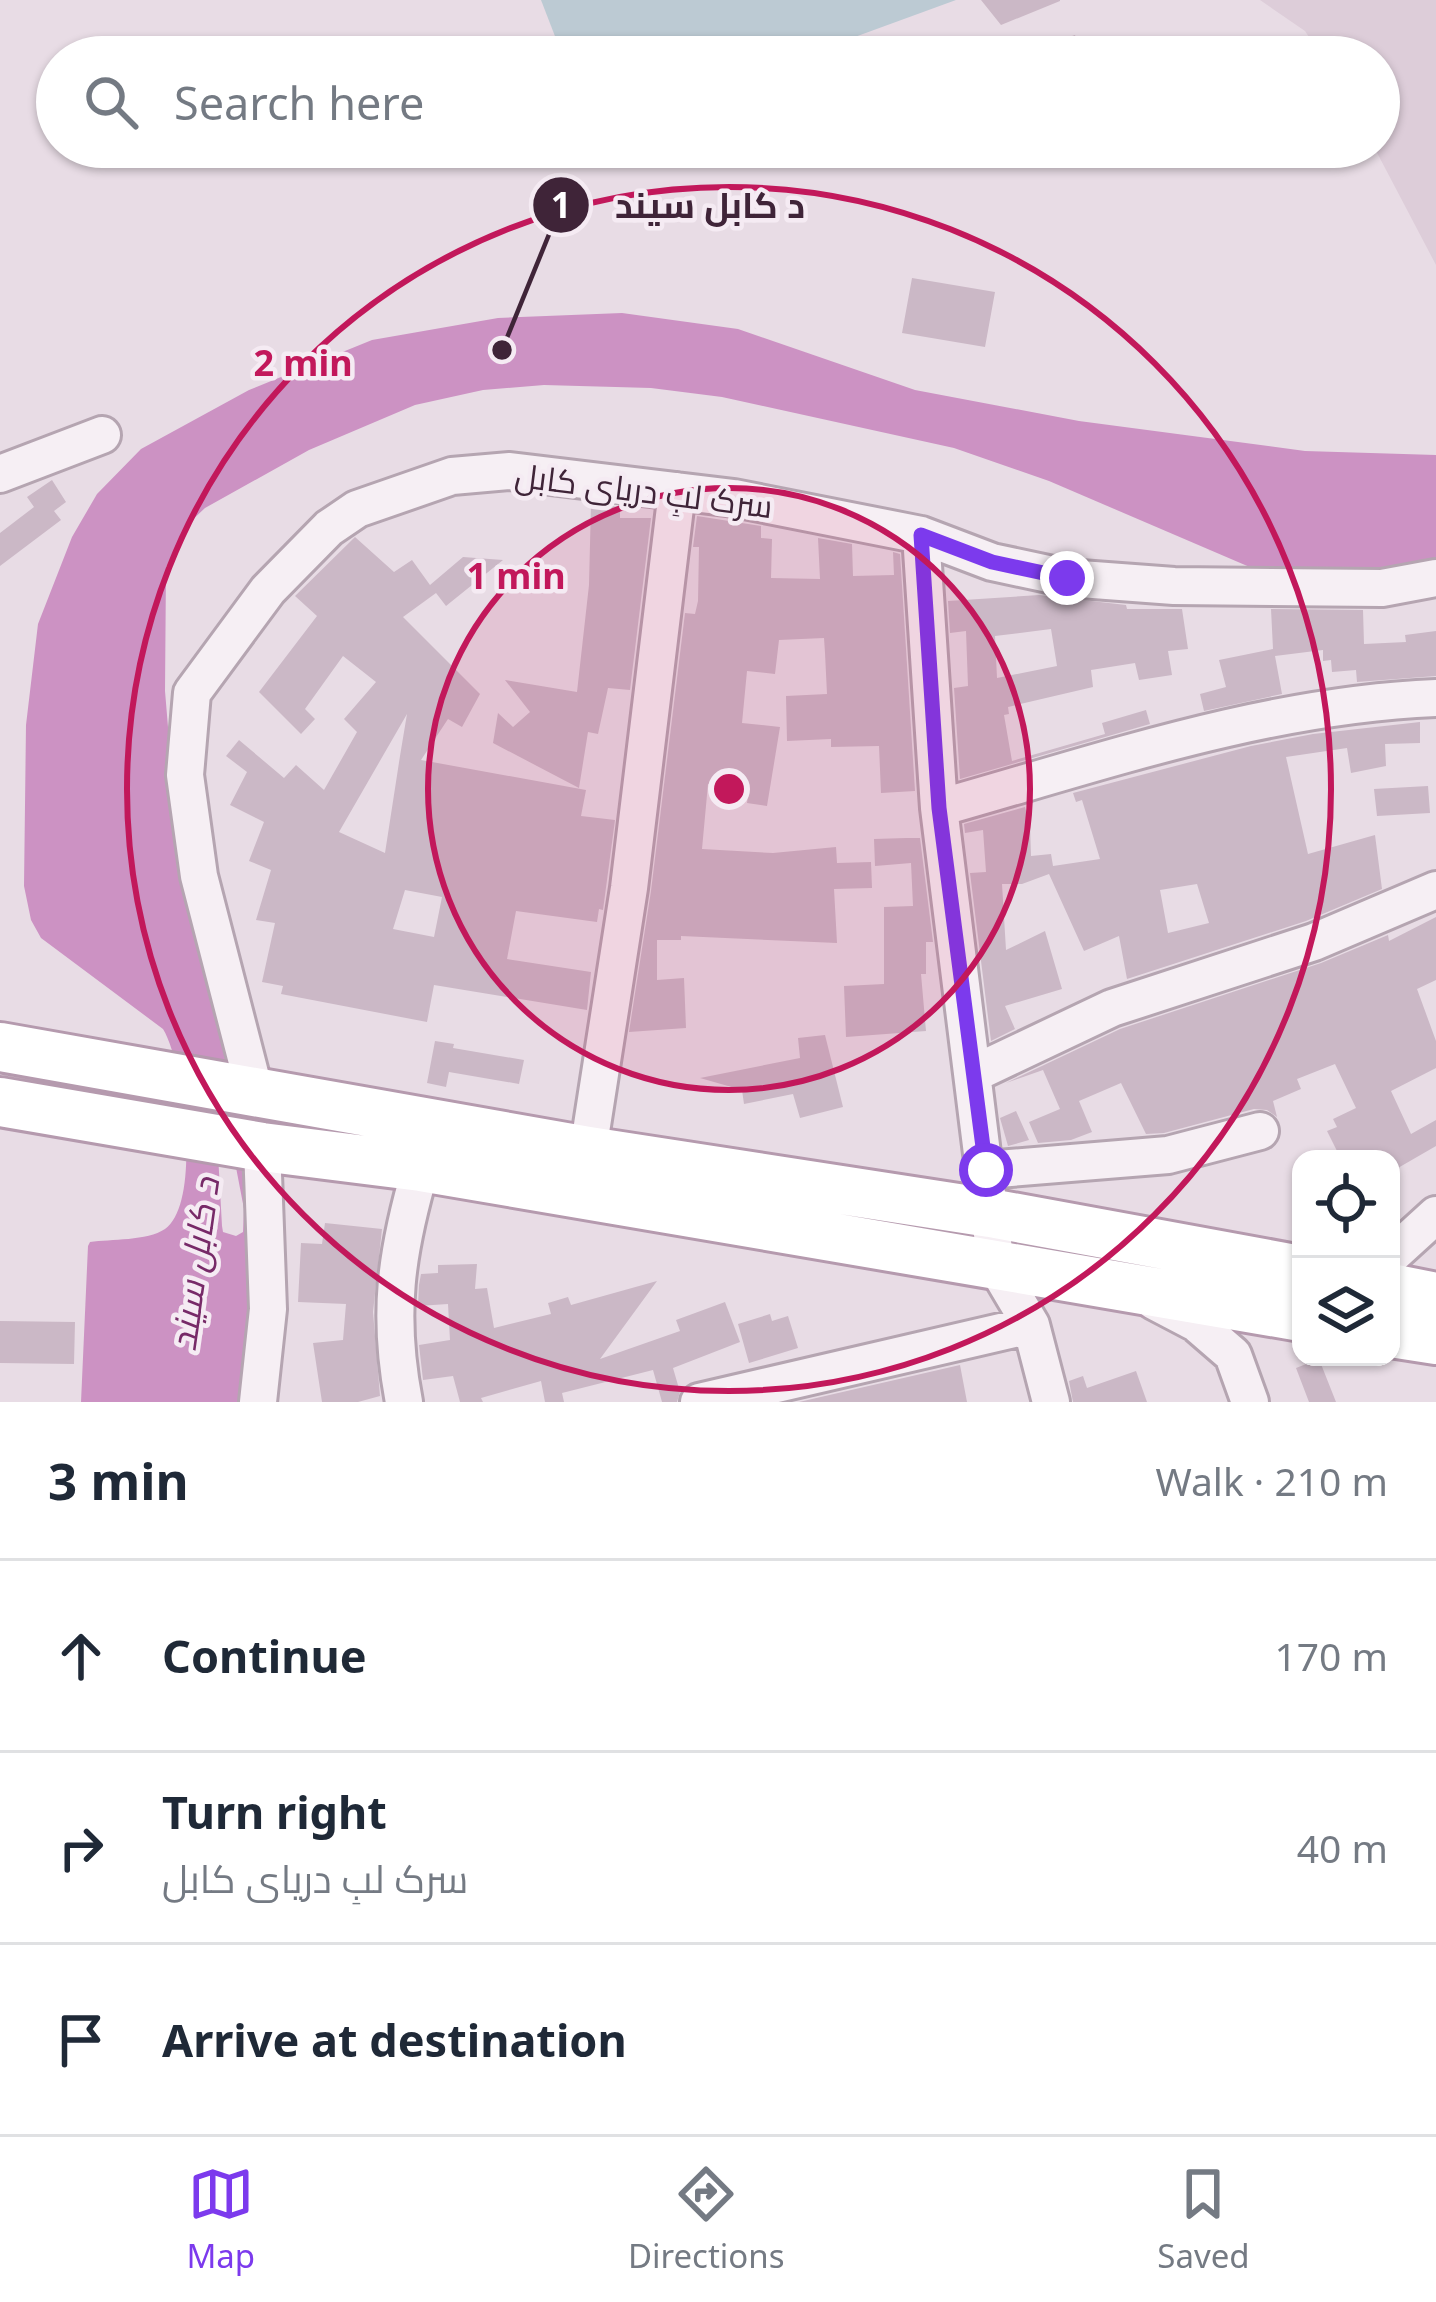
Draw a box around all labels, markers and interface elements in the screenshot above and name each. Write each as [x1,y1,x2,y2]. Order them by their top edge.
search box [36,36,1400,168]
icon: search [78,69,144,135]
text: Search here [174,72,424,133]
callout: د کابل سيند [531,169,829,241]
text: 1 [551,180,571,229]
text: د کابل سيند [615,180,805,229]
text: 2 min [253,338,353,387]
street label: سرک لبِ دریای کابل [513,452,775,529]
text: 1 min [466,551,566,600]
route end [1040,551,1094,605]
centre of rings [708,768,750,810]
route start [959,1143,1013,1197]
map controls [1292,1150,1400,1366]
button: locate [1292,1150,1400,1258]
water label: د کابل سيند [158,1173,231,1354]
button: layers [1292,1258,1400,1366]
text: 3 min [48,1445,189,1515]
text: Walk · 210 m [1155,1454,1388,1507]
icon: ahead [48,1623,114,1689]
text: Continue [162,1625,367,1686]
text: 170 m [1274,1629,1388,1682]
text: Turn right [162,1781,387,1842]
icon: right [48,1815,114,1881]
text: 40 m [1297,1821,1388,1874]
text: سرک لبِ دریای کابل [162,1851,468,1904]
icon: arrive [48,2007,114,2073]
text: Arrive at destination [162,2009,627,2070]
tab: Map [186,2161,255,2278]
tab: Directions [628,2161,785,2278]
tab: Saved [1157,2161,1250,2278]

